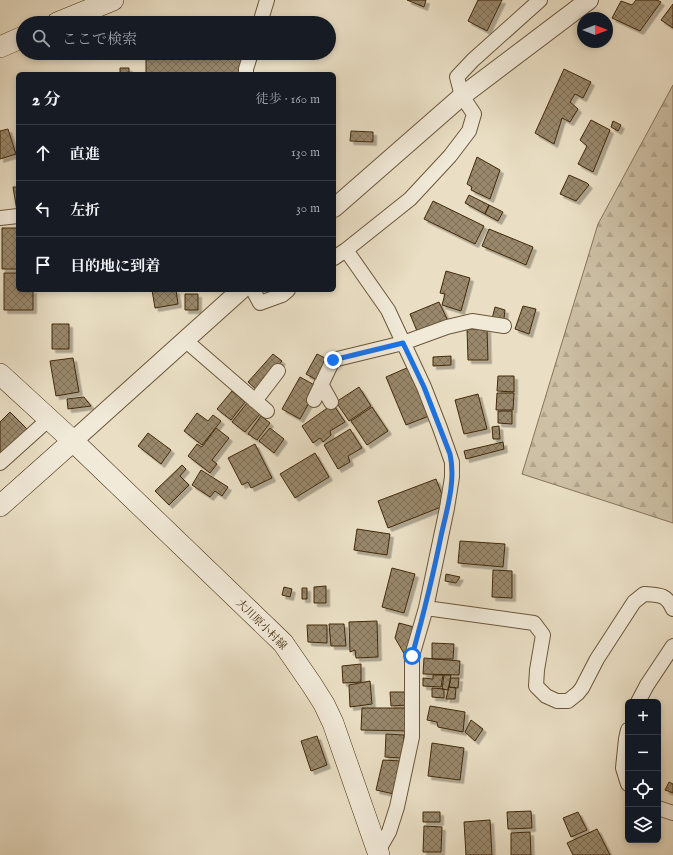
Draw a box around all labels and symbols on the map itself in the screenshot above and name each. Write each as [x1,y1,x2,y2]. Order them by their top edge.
north arrow [577,12,613,48]
route end [324,351,342,369]
street label: 大川原小村線 [233,596,290,653]
route start [403,647,421,665]

